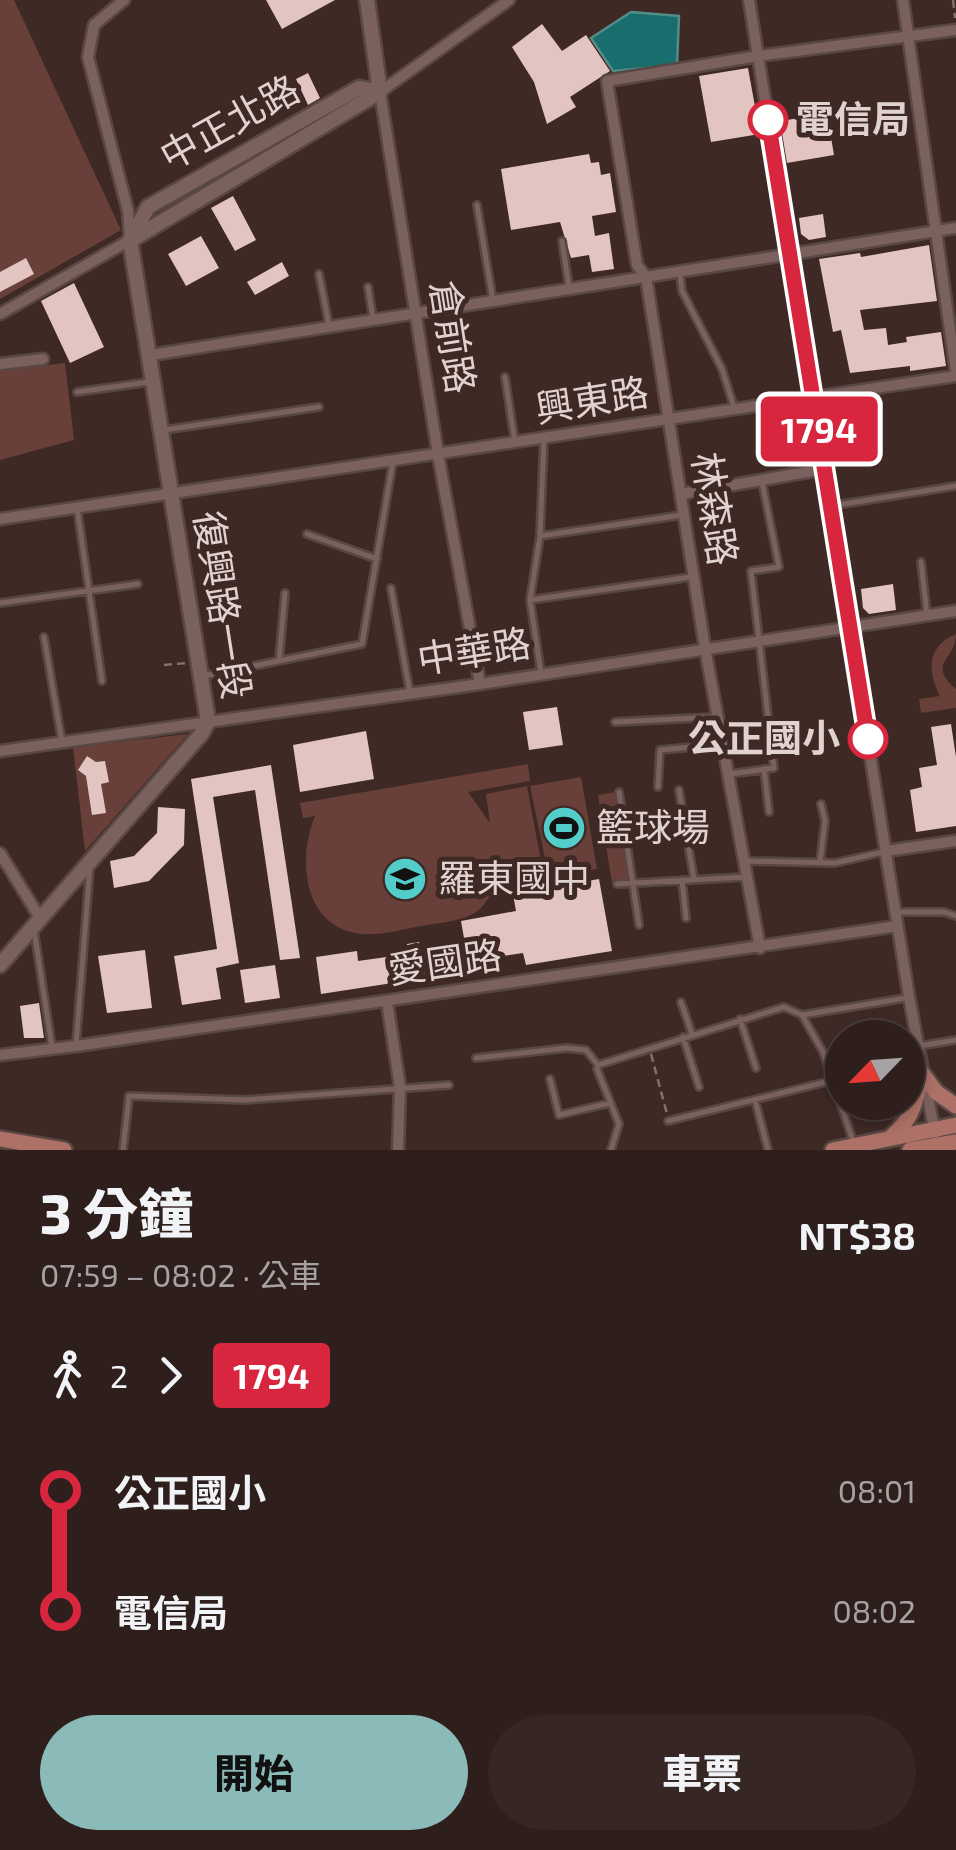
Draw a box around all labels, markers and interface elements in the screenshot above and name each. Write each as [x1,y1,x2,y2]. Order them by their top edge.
street label: 中正北路 [151,64,307,178]
place label: 電信局 [796,95,910,141]
marker: 電信局 [749,101,787,139]
street label: 倉前路 [422,277,486,397]
street label: 興東路 [532,367,652,431]
line badge: 1794 [749,396,889,462]
text: 1794 [781,408,857,450]
street label: 林森路 [684,449,748,569]
street label: 復興路一段 [186,507,262,702]
street label: 中華路 [414,618,534,682]
place label: 公正國小 [688,714,840,760]
marker: 公正國小 [849,720,887,758]
place label: 籃球場 [596,803,710,849]
sports icon: 籃球場 [541,805,587,851]
place label: 羅東國中 [438,854,590,900]
school or university icon: 羅東國中 [382,856,428,902]
street label: 愛國路 [385,930,504,992]
north arrow [825,1020,925,1120]
map controls [825,1020,925,1120]
text: 3 分鐘 [40,1179,193,1245]
text: NT$38 [798,1212,916,1258]
text: 07:59 – 08:02 · 公車 [40,1255,321,1293]
icon: walk [40,1348,95,1403]
icon: forward [143,1348,198,1403]
text: 1794 [233,1354,310,1396]
text: 2 [110,1356,128,1394]
text: 公正國小 [114,1469,266,1515]
text: 08:01 [838,1471,916,1509]
text: 電信局 [114,1589,228,1635]
text: 08:02 [832,1591,916,1629]
button: 開始 [40,1715,468,1830]
button: 車票 [488,1715,916,1830]

